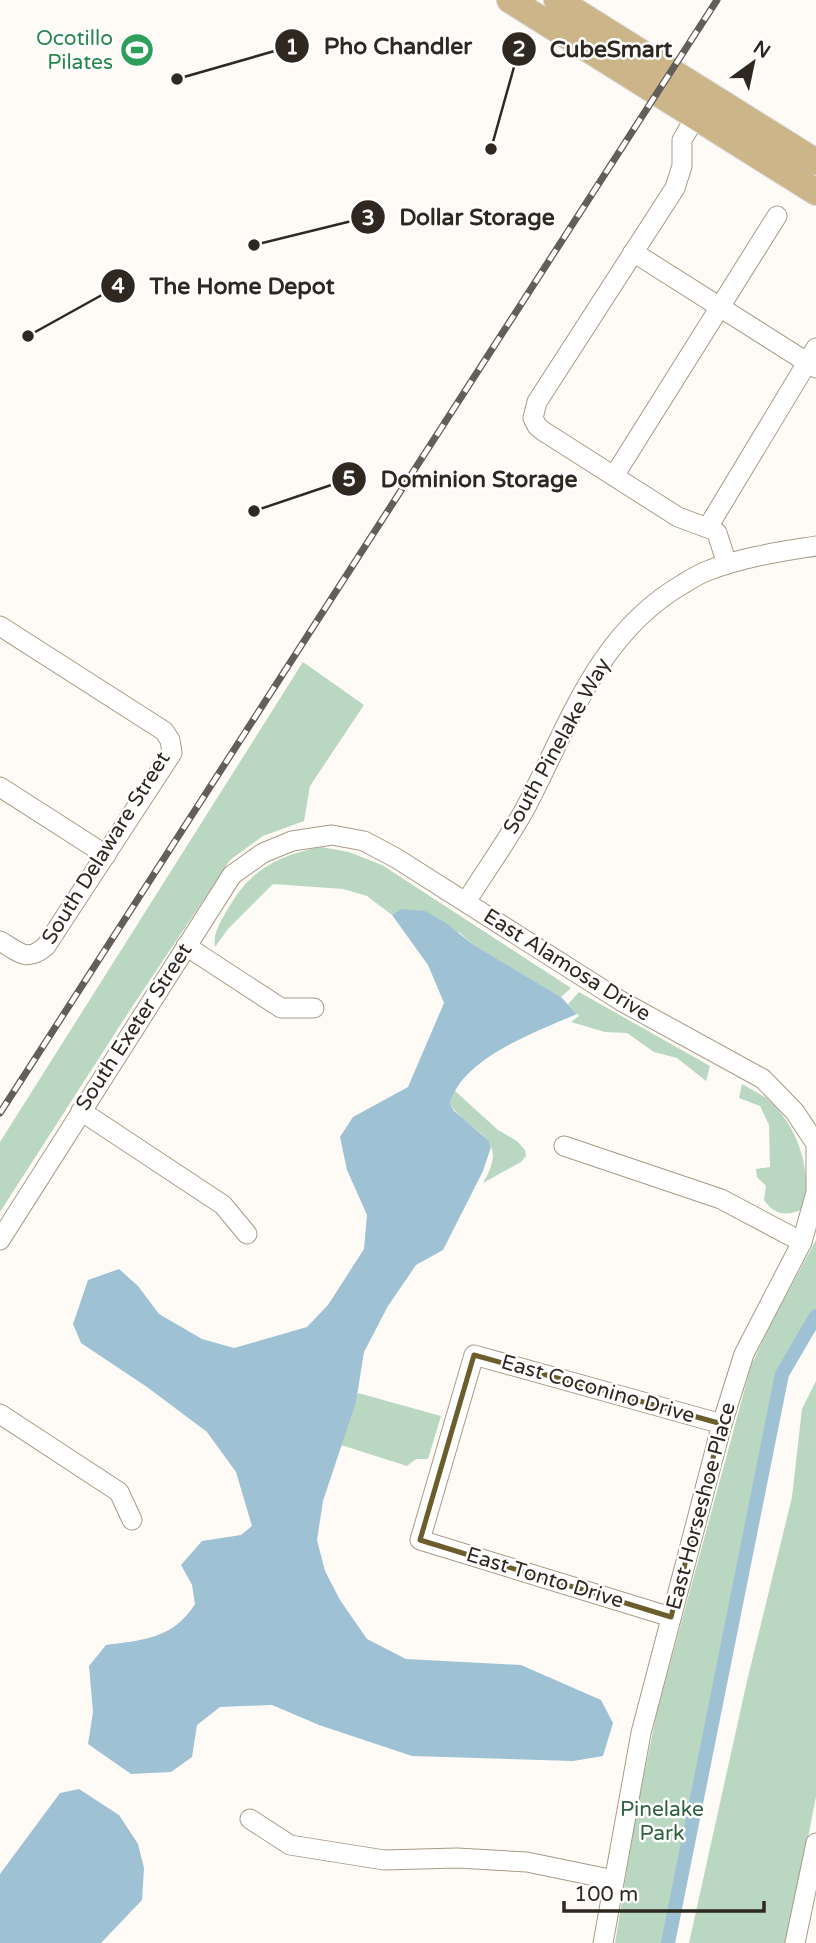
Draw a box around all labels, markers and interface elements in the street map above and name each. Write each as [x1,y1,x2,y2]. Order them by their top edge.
callout: Pho Chandler [275,24,486,68]
place label: Ocotillo Pilates [36,26,113,75]
callout: CubeSmart [501,27,687,71]
north arrow [718,28,788,98]
sports icon: Ocotillo Pilates [118,31,156,69]
text: Pho Chandler [324,33,473,61]
text: 1 [285,35,299,60]
text: CubeSmart [550,36,673,64]
text: N [749,36,774,63]
text: 2 [512,37,526,62]
callout: Dollar Storage [350,195,569,239]
text: Dollar Storage [399,204,555,232]
text: 3 [361,206,375,231]
callout: The Home Depot [100,264,348,308]
text: The Home Depot [148,273,335,301]
text: 4 [111,274,125,299]
callout: Dominion Storage [331,457,591,501]
text: Dominion Storage [381,466,577,494]
text: 5 [342,467,356,492]
street label: South Pinelake Way [498,654,616,838]
street label: South Delaware Street [37,747,175,949]
street label: East Alamosa Drive [479,903,655,1027]
street label: South Exeter Street [71,939,197,1115]
street label: East Coconino Drive [498,1349,698,1429]
street label: East Horseshoe Place [661,1399,741,1613]
street label: East Tonto Drive [463,1542,627,1614]
park label: Pinelake Park [620,1797,704,1846]
scale bar [564,1870,764,1914]
text: 100 m [574,1882,638,1907]

